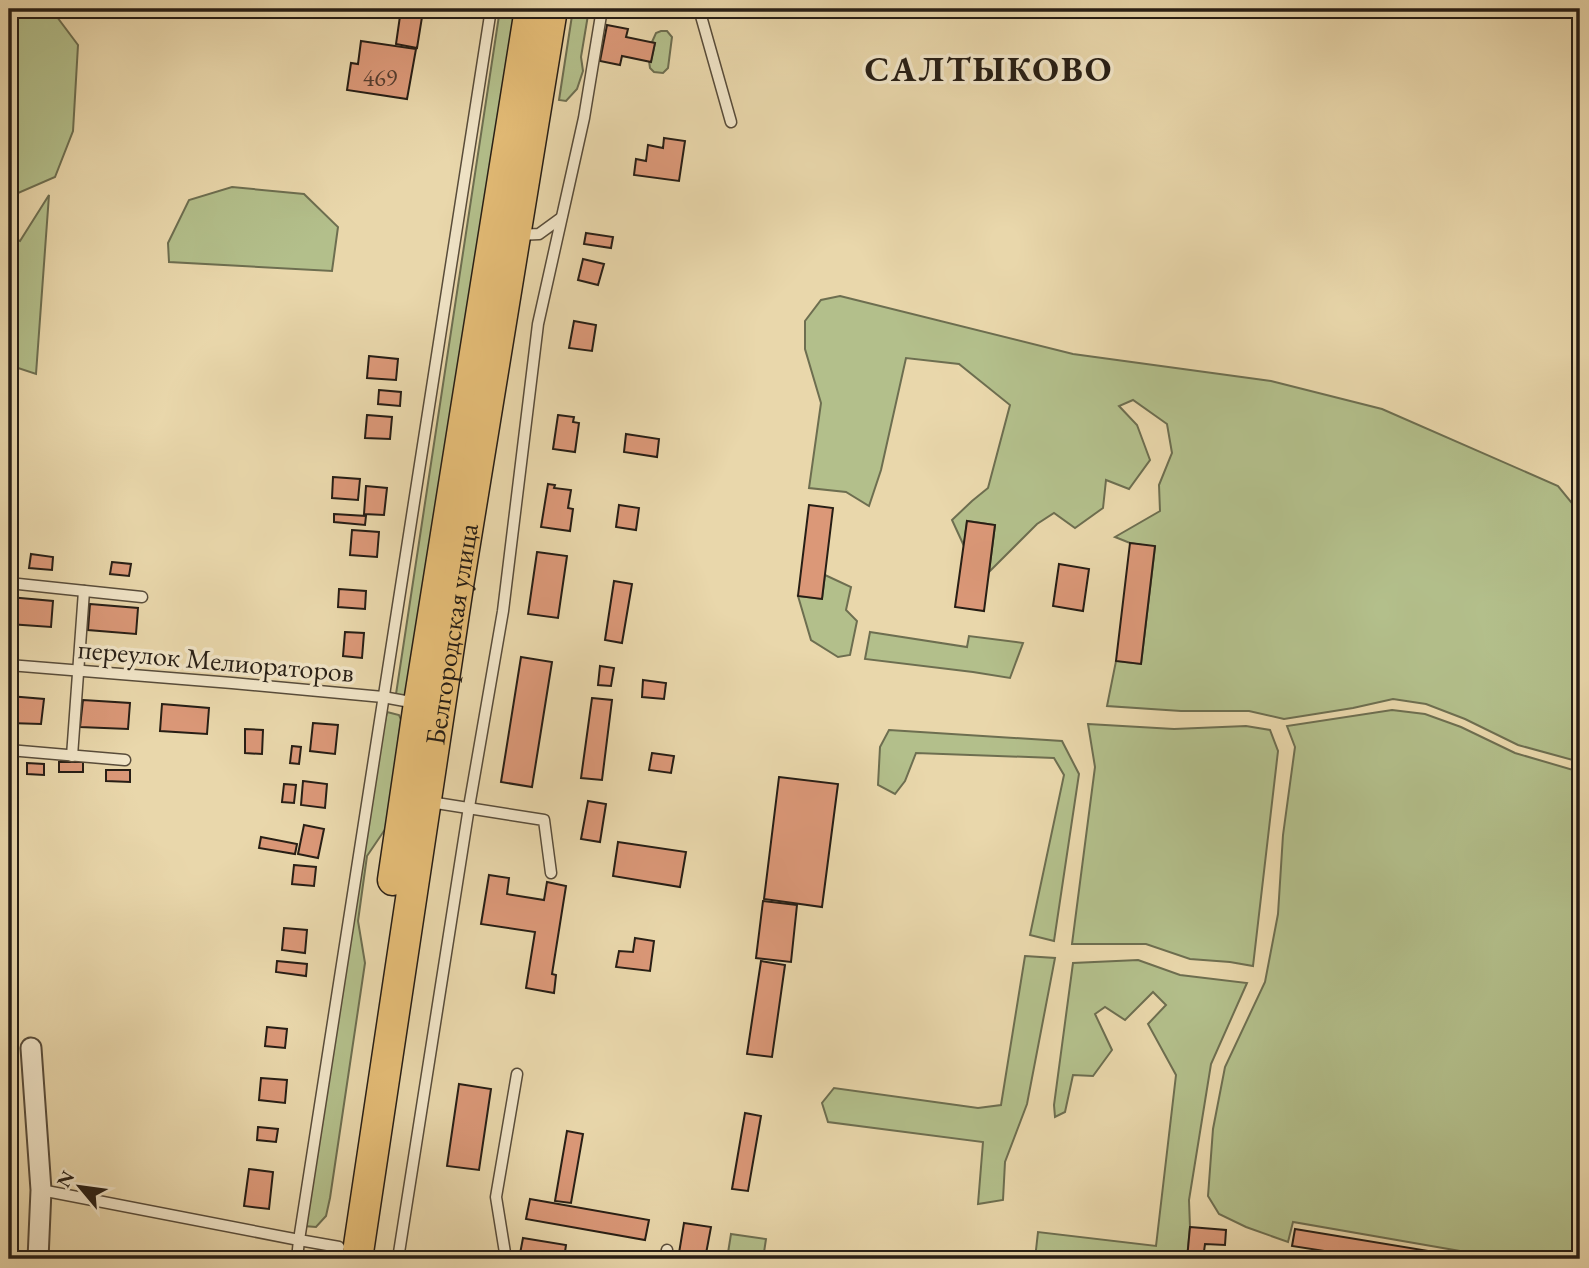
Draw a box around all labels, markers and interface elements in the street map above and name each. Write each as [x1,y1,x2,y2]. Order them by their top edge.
district label: САЛТЫКОВО [865,46,1113,91]
house number: 469 [363,62,398,93]
street label: Белгородская улица [416,520,486,747]
street label: переулок Мелиораторов [77,630,356,690]
north arrow [46,1152,116,1222]
text: N [51,1166,81,1192]

